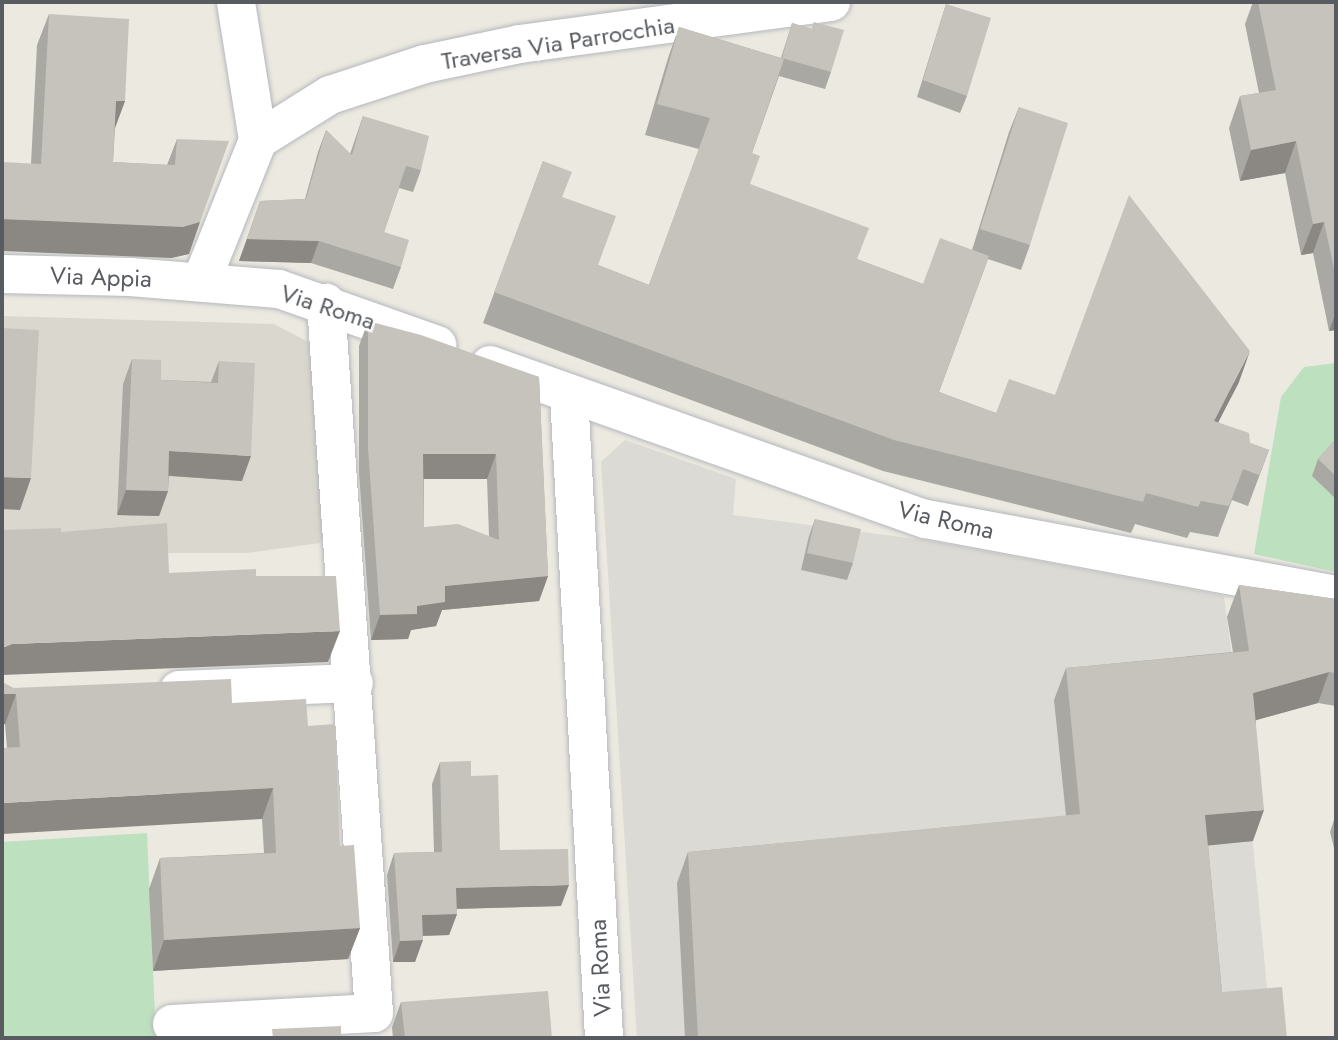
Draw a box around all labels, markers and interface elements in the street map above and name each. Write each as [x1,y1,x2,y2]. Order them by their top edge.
street label: Traversa Via Parrocchia [439,10,677,76]
street label: Via Appia [50,261,152,293]
street label: Via Roma [277,278,379,336]
street label: Via Roma [895,495,997,545]
street label: Via Roma [583,918,617,1018]

